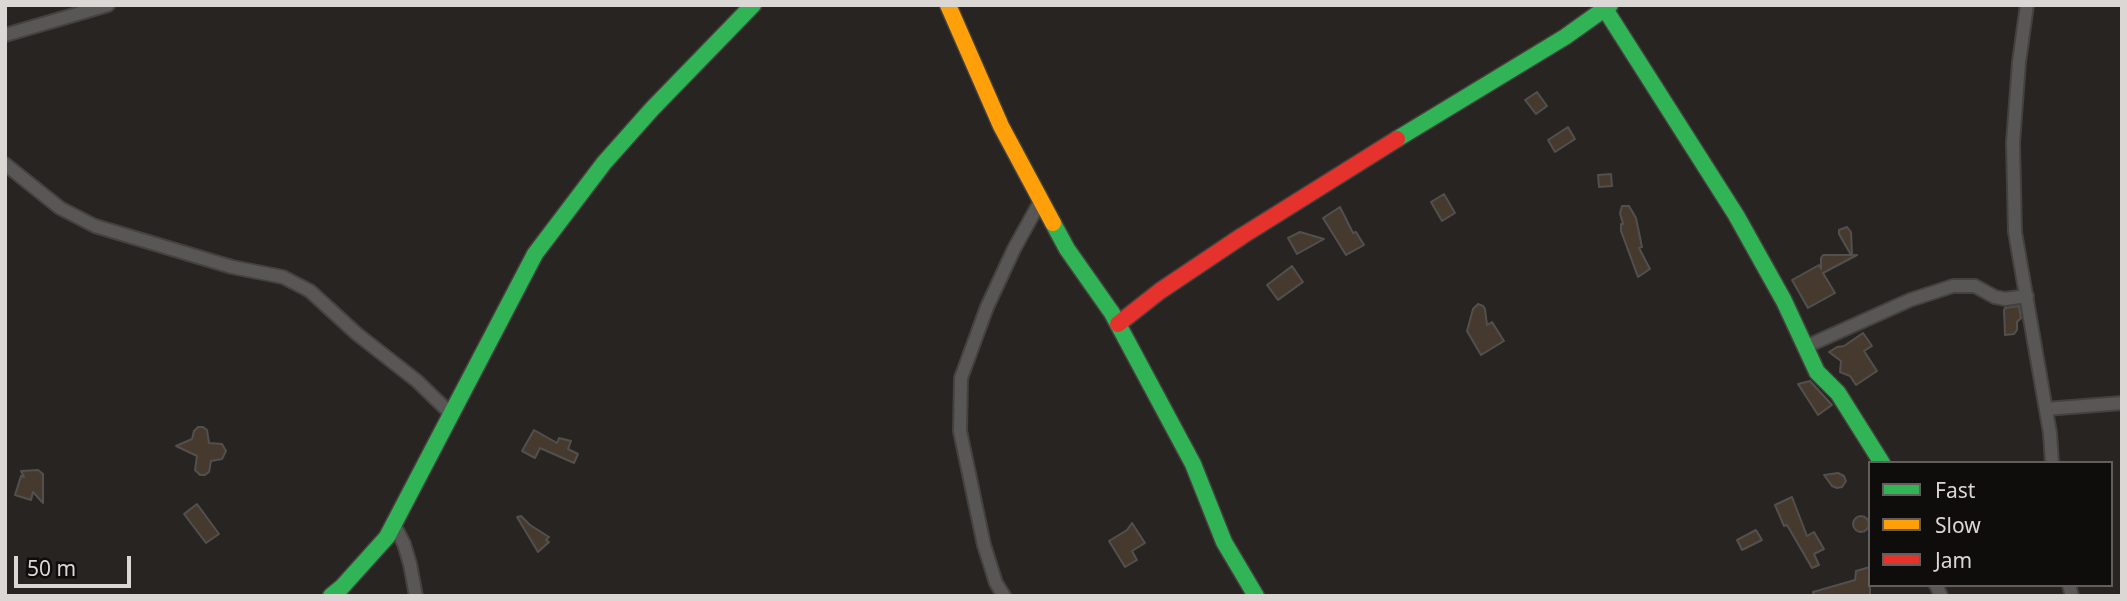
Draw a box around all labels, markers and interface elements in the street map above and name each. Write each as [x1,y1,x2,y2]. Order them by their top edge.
legend [1868,461,2113,587]
text: Fast [1935,476,1975,504]
text: Slow [1935,511,1981,539]
scale bar [18,542,135,586]
text: Jam [1935,546,1972,574]
text: 50 m [27,554,76,582]

